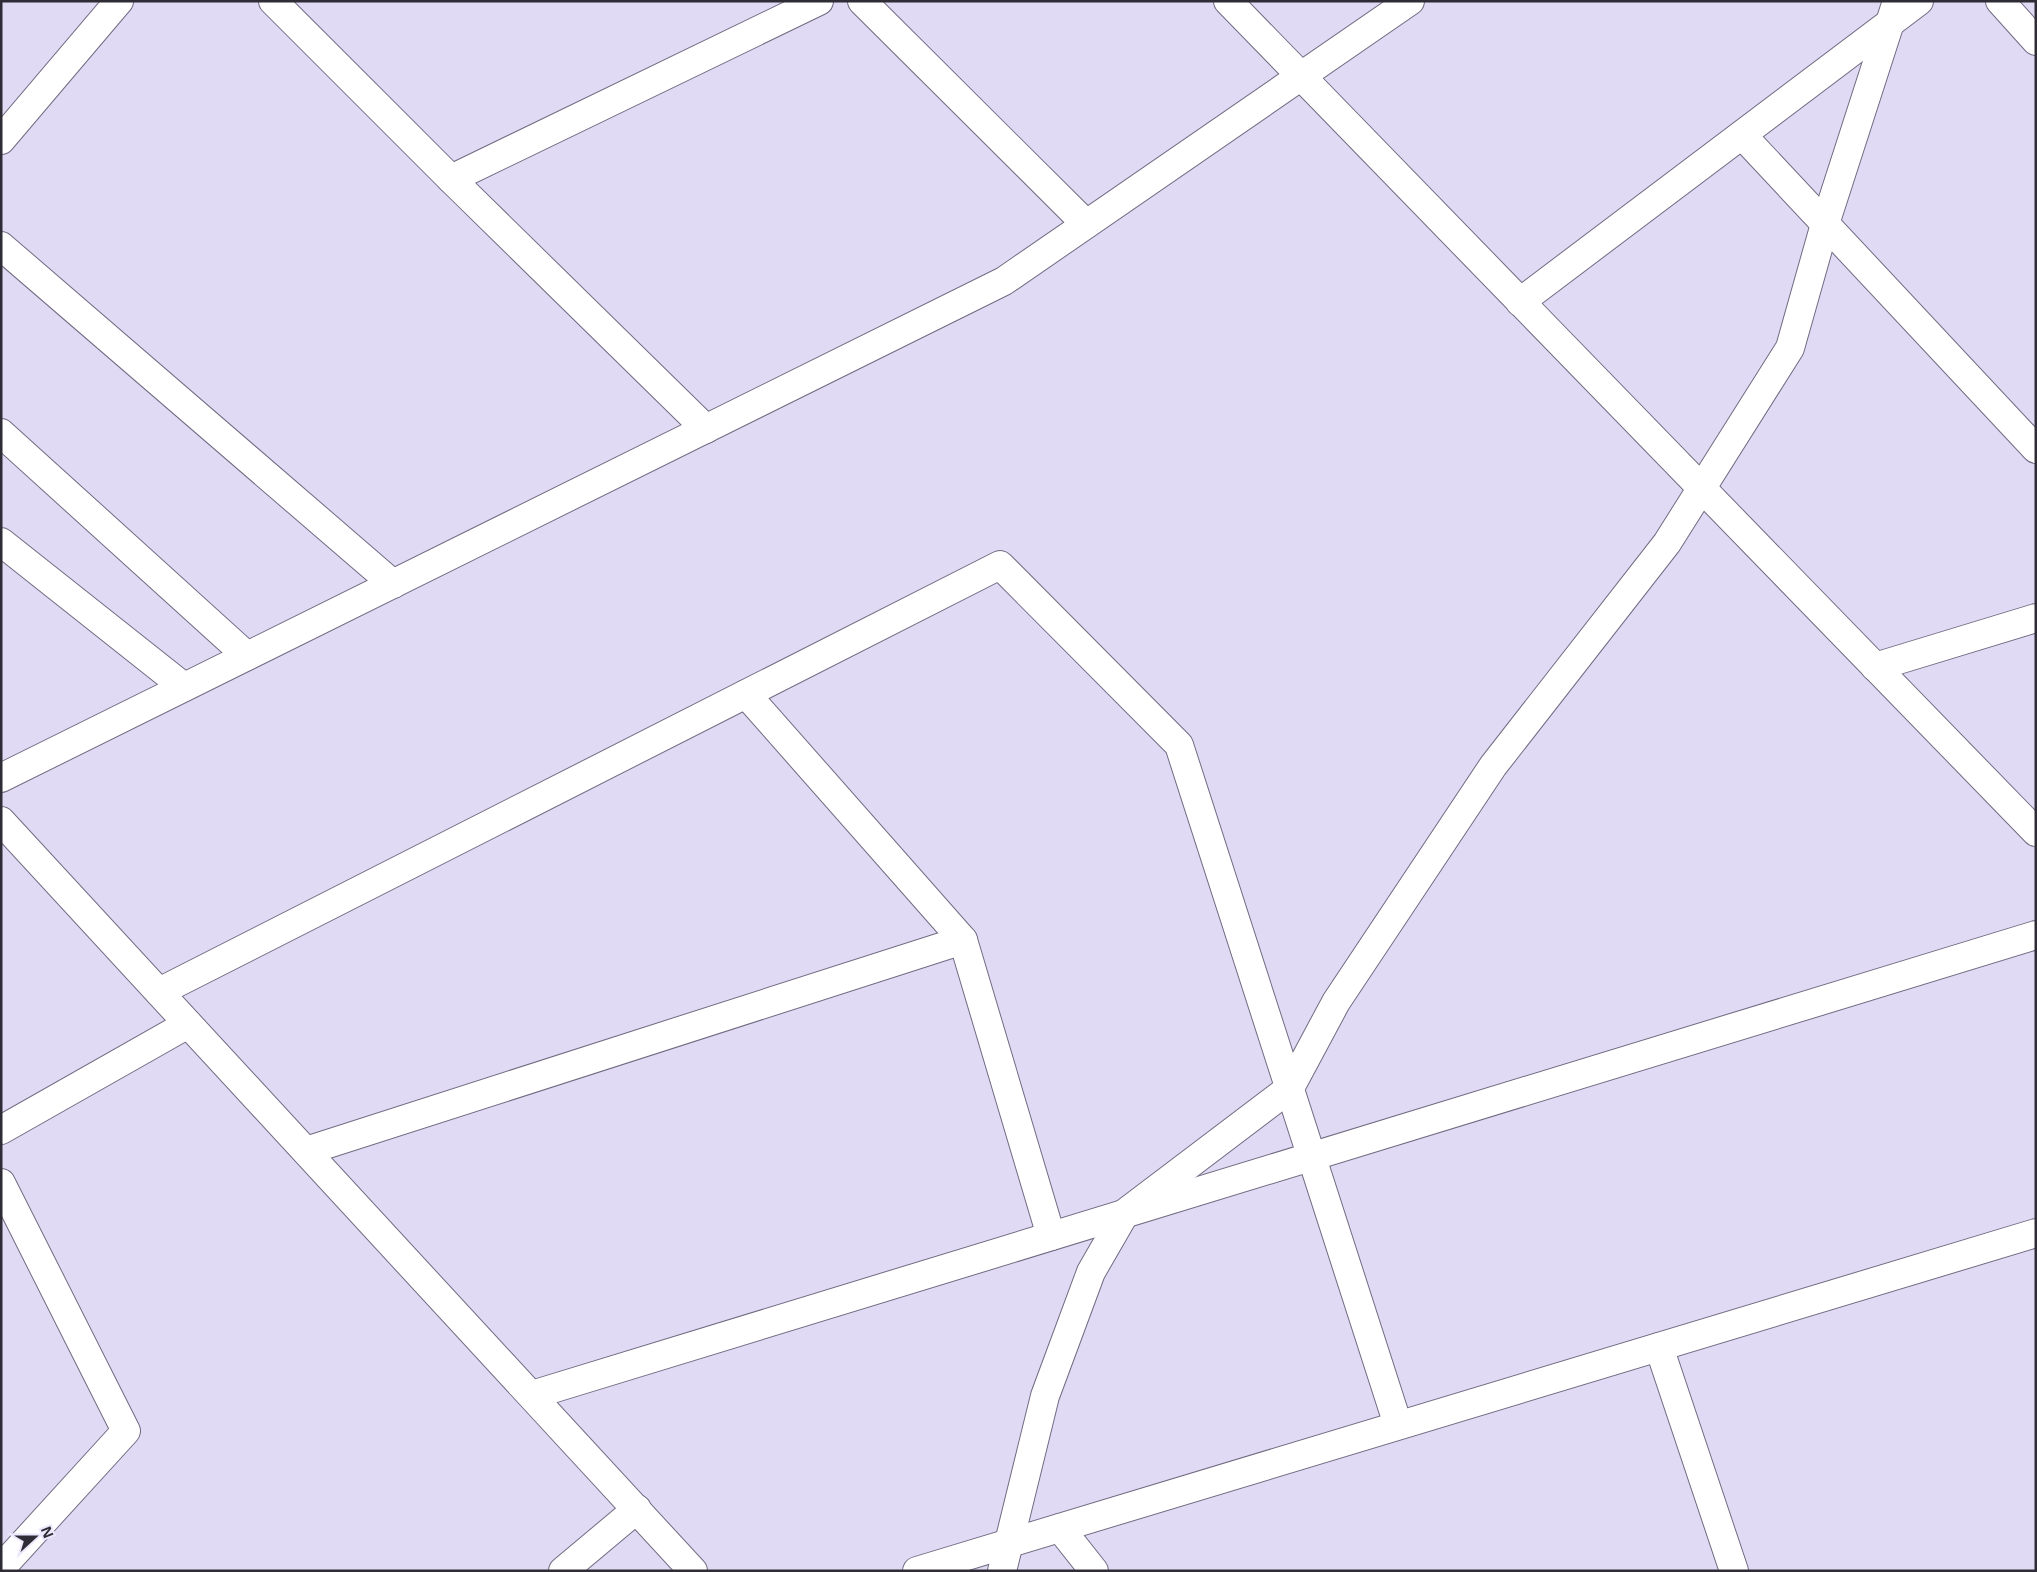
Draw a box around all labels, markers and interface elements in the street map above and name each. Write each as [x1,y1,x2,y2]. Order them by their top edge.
north arrow [10,1512,60,1562]
text: N [37,1523,59,1541]

